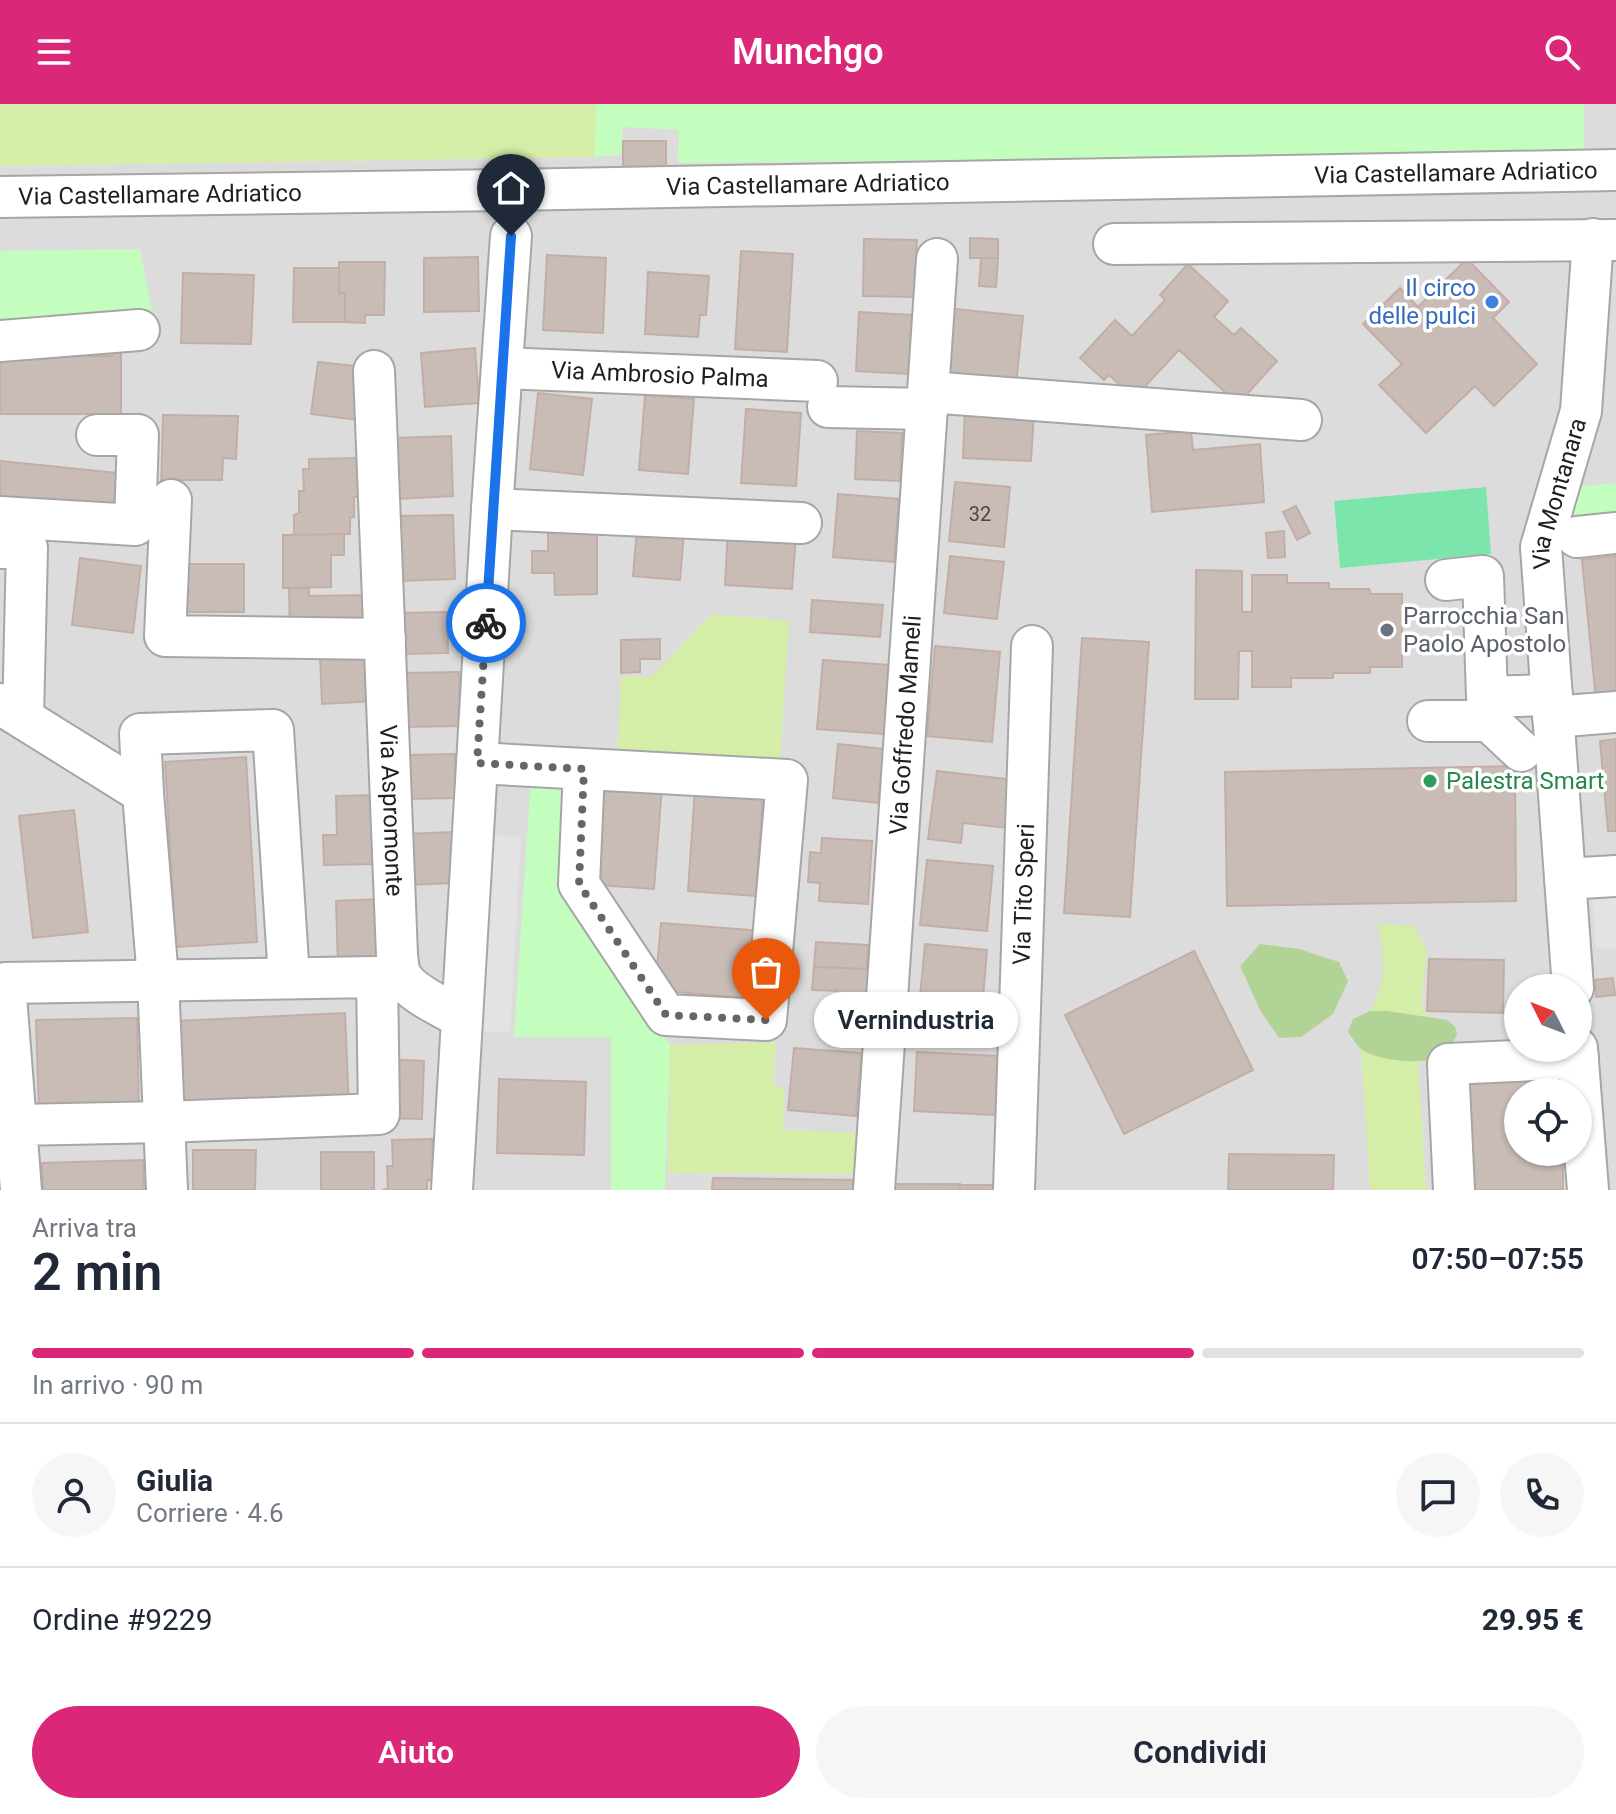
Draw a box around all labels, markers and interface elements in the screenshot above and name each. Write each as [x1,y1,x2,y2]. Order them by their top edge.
icon: menu [32,30,76,74]
icon: search [1540,30,1584,74]
text: Munchgo [732,31,884,73]
pin [477,154,545,236]
street label: Via Castellamare Adriatico [1314,156,1598,189]
icon: home [489,166,533,210]
street label: Via Castellamare Adriatico [666,168,950,201]
street label: Via Castellamare Adriatico [18,179,302,211]
place label: Il circo delle pulci [1368,274,1476,330]
marker: Il circo delle pulci [1483,293,1501,311]
street label: Via Ambrosio Palma [550,356,769,393]
street label: Via Montanara [1527,415,1592,570]
house number: 32 [969,502,991,526]
courier [446,583,526,663]
icon: bike [464,601,508,645]
place label: Parrocchia San Paolo Apostolo [1403,602,1566,658]
street label: Via Goffredo Mameli [884,614,927,836]
marker: Parrocchia San Paolo Apostolo [1378,621,1396,639]
street label: Via Aspromonte [374,724,409,897]
place label: Palestra Smart [1446,767,1605,795]
marker: Palestra Smart [1421,772,1439,790]
street label: Via Tito Speri [1007,823,1040,965]
pin [732,938,800,1020]
icon: bag [744,950,788,994]
north arrow [1504,974,1592,1062]
map controls [1504,974,1592,1166]
callout: Vernindustria [814,992,1018,1048]
text: Vernindustria [838,1005,994,1035]
button: locate [1504,1078,1592,1166]
text: Arriva tra [32,1213,137,1243]
text: 07:50–07:55 [1411,1241,1584,1276]
text: 2 min [32,1242,162,1303]
text: In arrivo · 90 m [32,1370,203,1400]
button: person [32,1453,116,1537]
button: chat [1396,1453,1480,1537]
button: phone [1500,1453,1584,1537]
text: Giulia [136,1463,213,1498]
text: Corriere · 4.6 [136,1498,284,1528]
text: Ordine #9229 [32,1602,213,1637]
text: 29.95 € [1482,1602,1584,1637]
button: Aiuto [32,1706,800,1798]
button: Condividi [816,1706,1584,1798]

